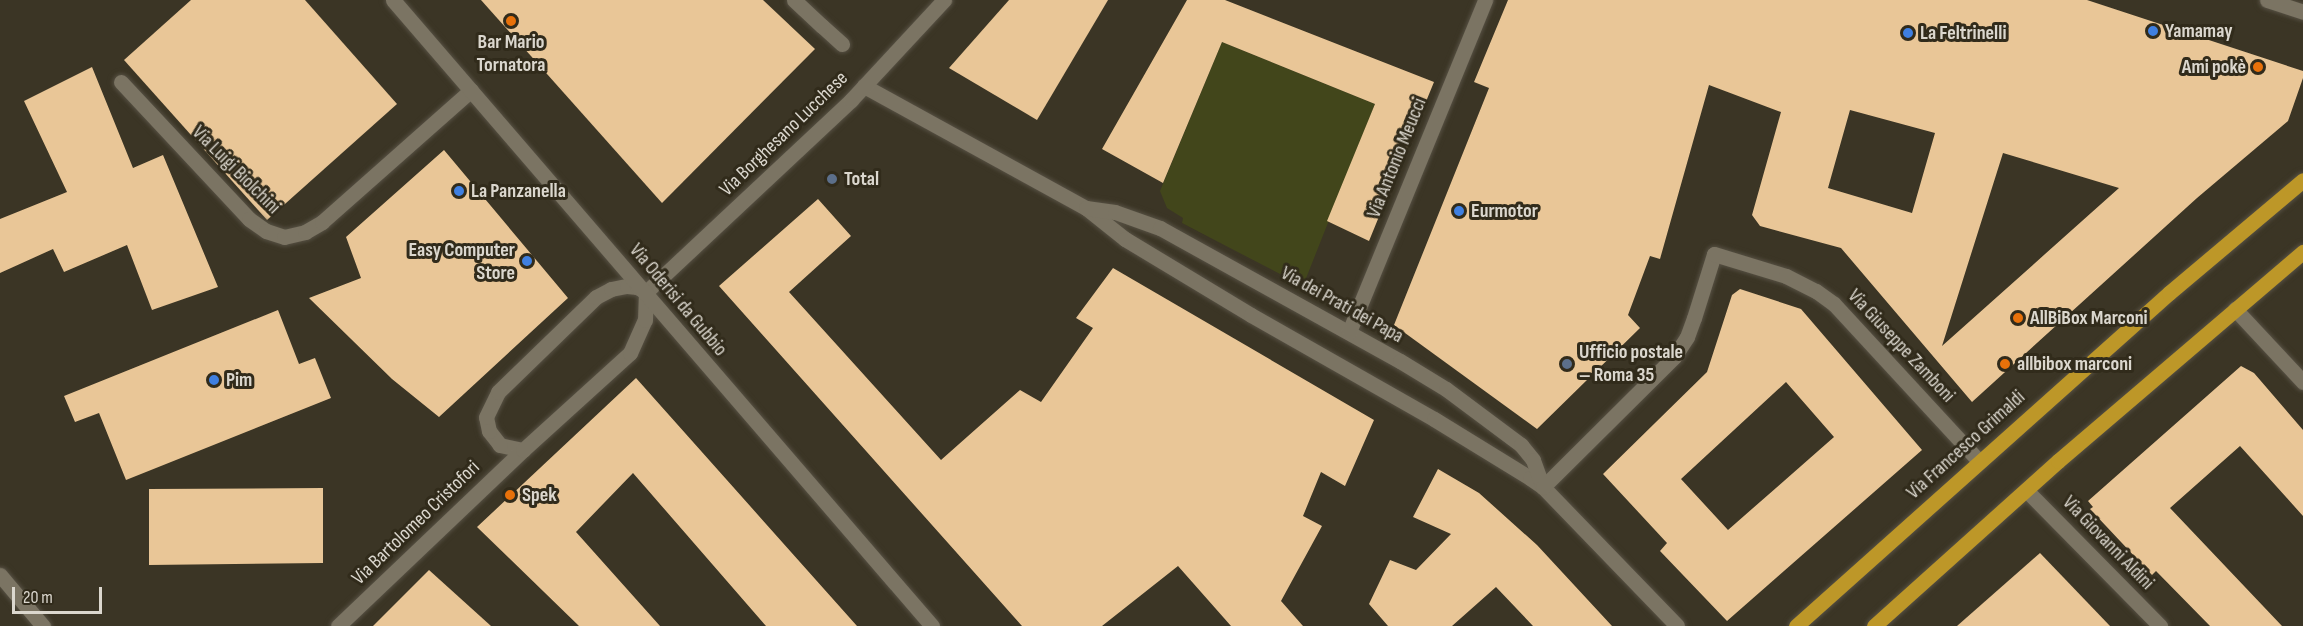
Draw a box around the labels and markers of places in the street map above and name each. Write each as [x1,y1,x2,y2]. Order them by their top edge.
marker: Bar Mario Tornatora [504,14,518,28]
place label: Yamamay [2165,19,2232,43]
place label: La Feltrinelli [1920,21,2007,45]
marker: Yamamay [2146,24,2160,38]
marker: La Feltrinelli [1901,26,1915,40]
place label: Bar Mario Tornatora [477,30,545,77]
place label: Ami pokè [2182,55,2246,79]
marker: Ami pokè [2251,60,2265,74]
place label: Total [844,167,879,191]
marker: Total [825,172,839,186]
place label: La Panzanella [471,179,566,203]
marker: La Panzanella [452,184,466,198]
place label: Eurmotor [1471,199,1538,223]
marker: Eurmotor [1452,204,1466,218]
place label: Easy Computer Store [409,238,515,285]
marker: Easy Computer Store [520,254,534,268]
place label: AllBiBox Marconi [2030,306,2148,330]
marker: AllBiBox Marconi [2011,311,2025,325]
place label: Ufficio postale – Roma 35 [1579,340,1683,387]
place label: allbibox marconi [2017,352,2132,376]
marker: Ufficio postale – Roma 35 [1560,357,1574,371]
marker: allbibox marconi [1998,357,2012,371]
place label: Pim [226,368,252,392]
marker: Pim [207,373,221,387]
place label: Spek [522,483,557,507]
marker: Spek [503,488,517,502]

